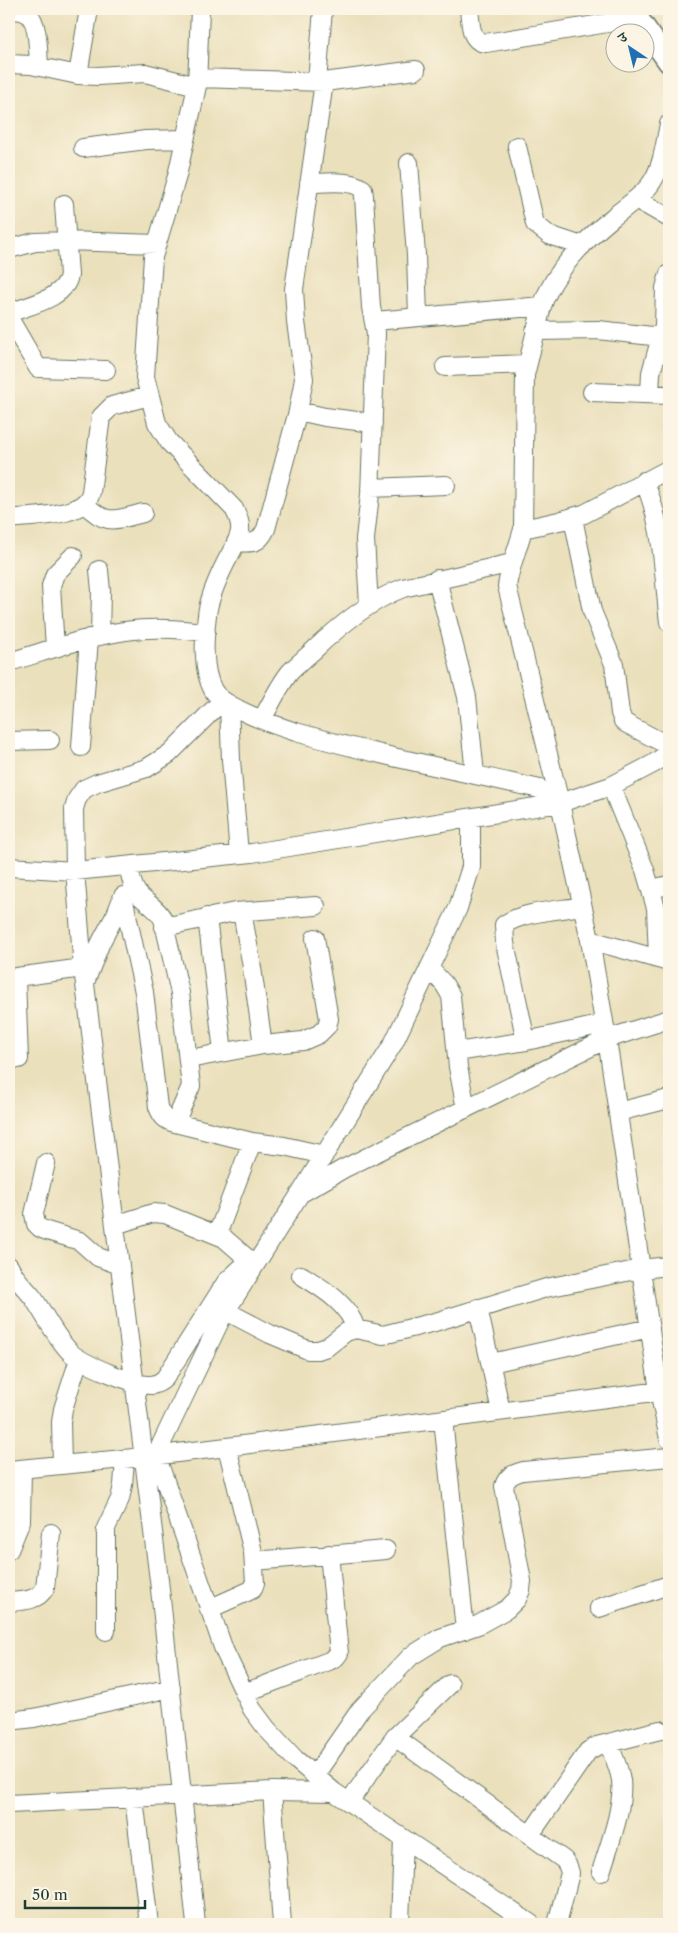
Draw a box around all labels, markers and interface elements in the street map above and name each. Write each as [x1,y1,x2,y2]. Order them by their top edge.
north arrow [606,22,656,72]
text: उ [614,27,631,47]
scale bar [25,1878,145,1910]
text: 50 m [32,1885,68,1904]

